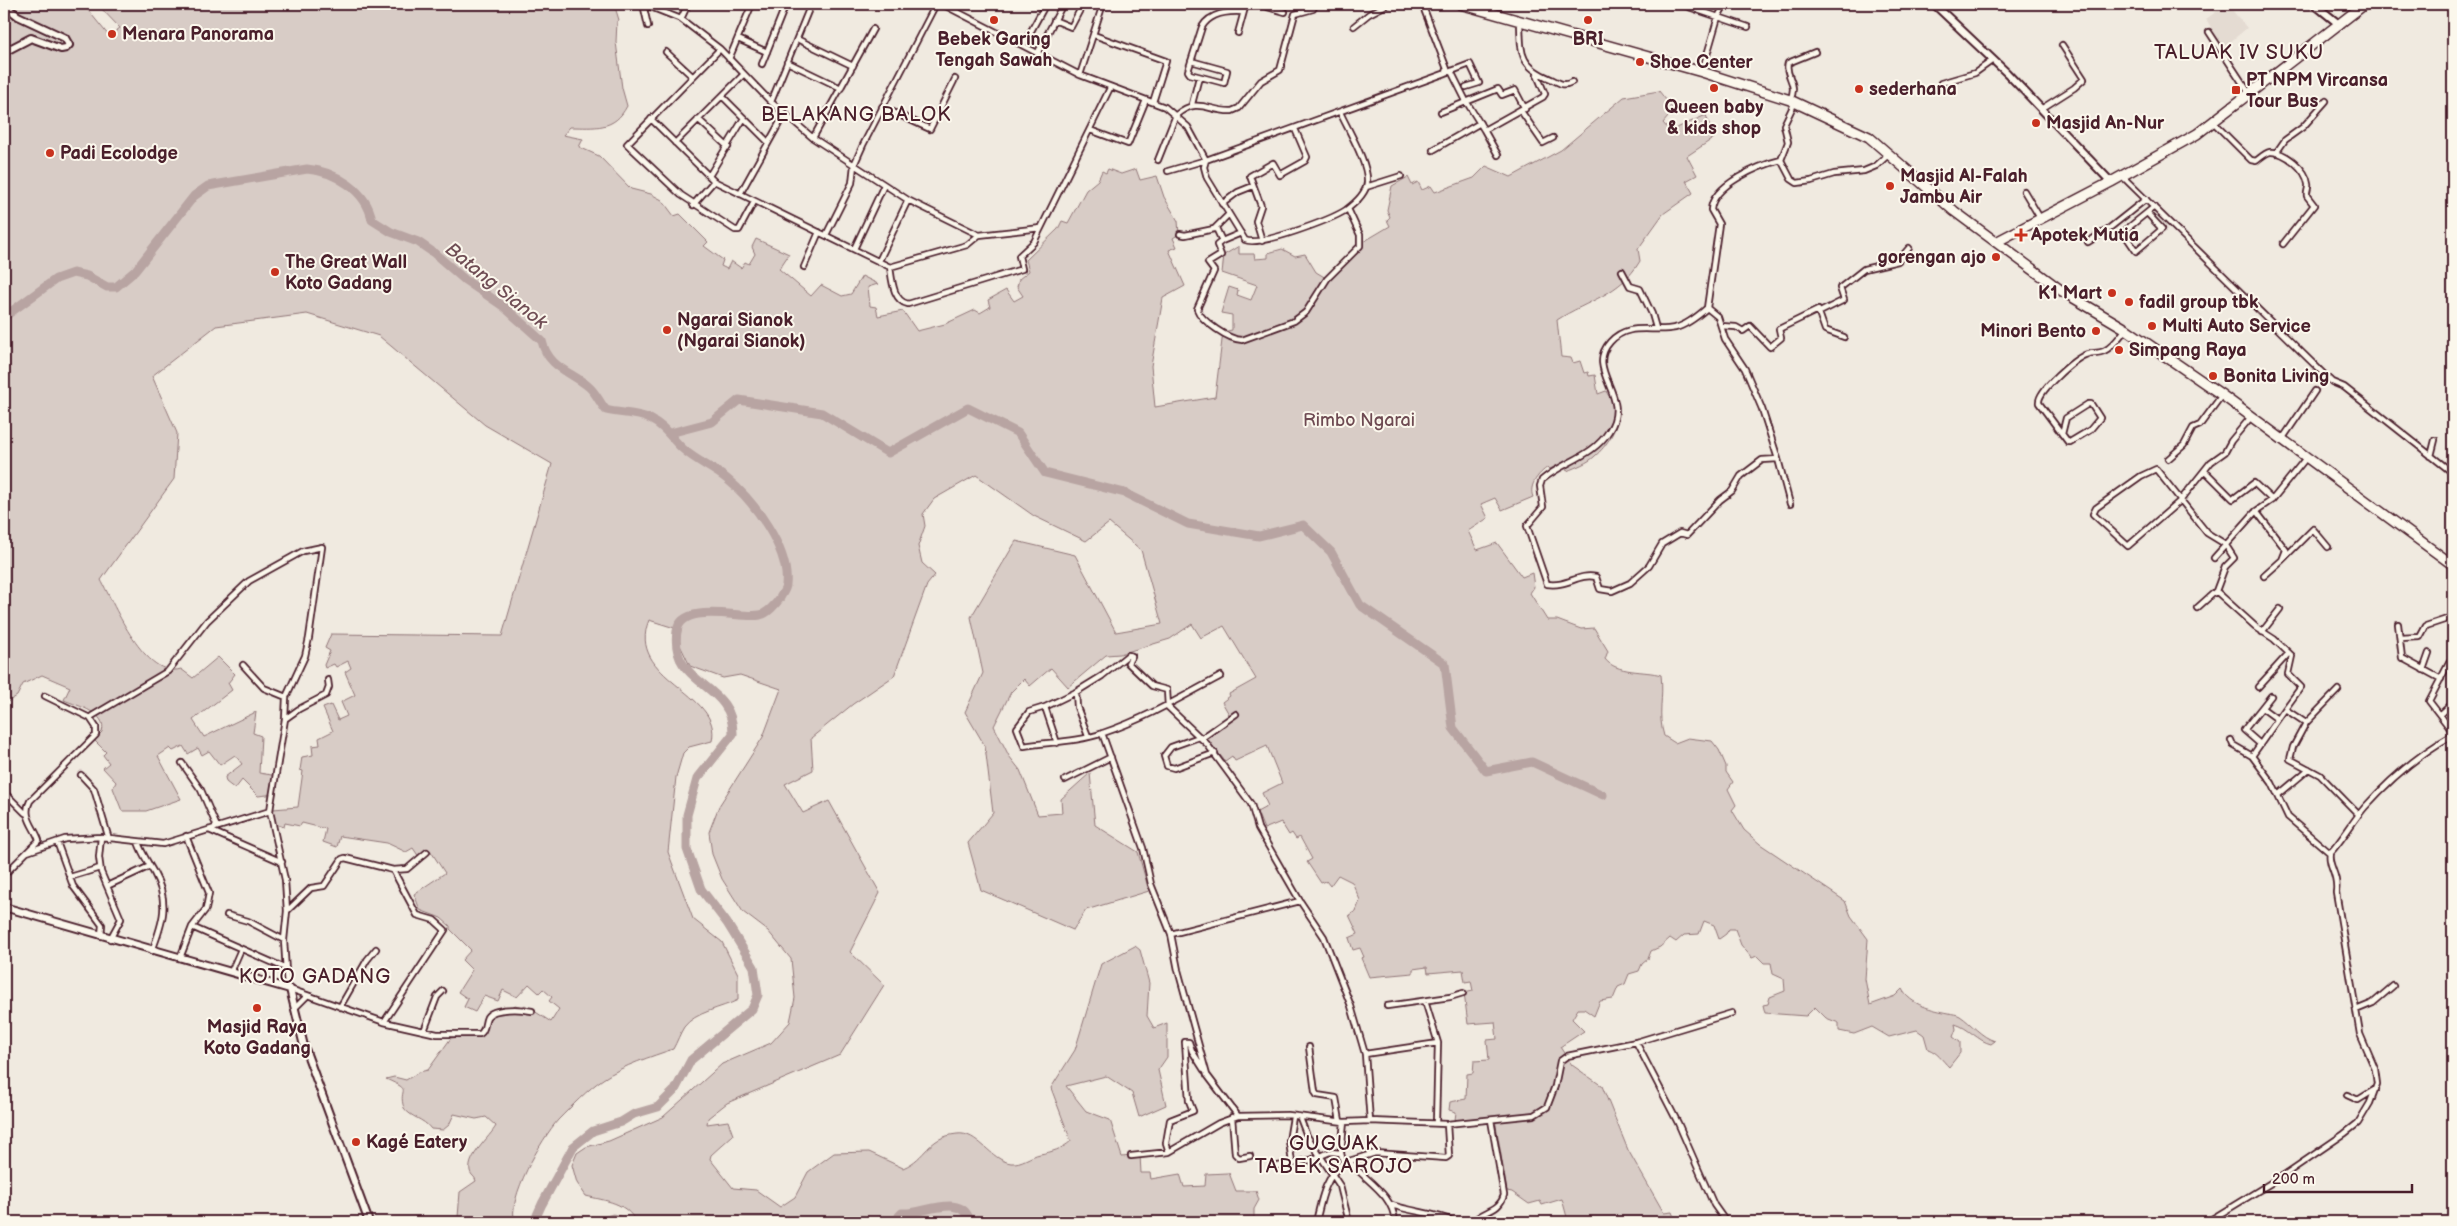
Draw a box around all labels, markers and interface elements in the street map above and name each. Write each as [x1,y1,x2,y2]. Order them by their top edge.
marker: Bebek Garing Tengah Sawah [988,14,1000,26]
marker: BRI [1582,14,1594,26]
place label: Menara Panorama [122,24,274,45]
marker: Menara Panorama [106,28,118,40]
place label: Bebek Garing Tengah Sawah [936,29,1052,71]
place label: BRI [1572,29,1604,50]
district label: TALUAK IV SUKU [2154,41,2324,65]
place label: Shoe Center [1650,52,1753,73]
marker: Shoe Center [1634,56,1646,68]
place label: PT NPM Vircansa Tour Bus [2246,70,2388,112]
place label: sederhana [1869,79,1957,100]
marker: Queen baby & kids shop [1708,82,1720,94]
marker: sederhana [1853,83,1865,95]
marker: PT NPM Vircansa Tour Bus [2230,84,2242,96]
place label: Queen baby & kids shop [1664,97,1764,139]
district label: BELAKANG BALOK [761,103,951,127]
place label: Masjid An-Nur [2046,113,2165,134]
marker: Masjid An-Nur [2030,117,2042,129]
place label: Padi Ecolodge [60,143,178,164]
marker: Padi Ecolodge [44,147,56,159]
place label: Masjid Al-Falah Jambu Air [1900,166,2028,208]
marker: Masjid Al-Falah Jambu Air [1884,180,1896,192]
place label: Apotek Mutia [2030,225,2139,246]
marker: Apotek Mutia [2015,229,2027,241]
water label: Batang Sianok [441,238,552,335]
place label: gorengan ajo [1878,247,1986,268]
marker: gorengan ajo [1990,251,2002,263]
place label: The Great Wall Koto Gadang [285,252,407,294]
marker: The Great Wall Koto Gadang [269,266,281,278]
place label: K1 Mart [2038,283,2102,304]
marker: K1 Mart [2106,287,2118,299]
place label: fadil group tbk [2139,292,2259,313]
marker: fadil group tbk [2123,296,2135,308]
place label: Ngarai Sianok (Ngarai Sianok) [677,310,806,352]
place label: Multi Auto Service [2162,316,2311,337]
marker: Multi Auto Service [2146,320,2158,332]
place label: Minori Bento [1980,321,2086,342]
marker: Ngarai Sianok (Ngarai Sianok) [661,324,673,336]
marker: Minori Bento [2090,325,2102,337]
place label: Simpang Raya [2129,340,2246,361]
marker: Simpang Raya [2113,344,2125,356]
place label: Bonita Living [2223,366,2329,387]
marker: Bonita Living [2207,370,2219,382]
park label: Rimbo Ngarai [1303,410,1415,431]
district label: KOTO GADANG [239,965,391,989]
marker: Masjid Raya Koto Gadang [251,1002,263,1014]
place label: Masjid Raya Koto Gadang [203,1017,311,1059]
place label: Kagé Eatery [366,1132,468,1153]
district label: GUGUAK TABEK SAROJO [1255,1132,1413,1179]
marker: Kagé Eatery [350,1136,362,1148]
scale bar [2264,1161,2412,1193]
text: 200 m [2272,1170,2315,1189]

